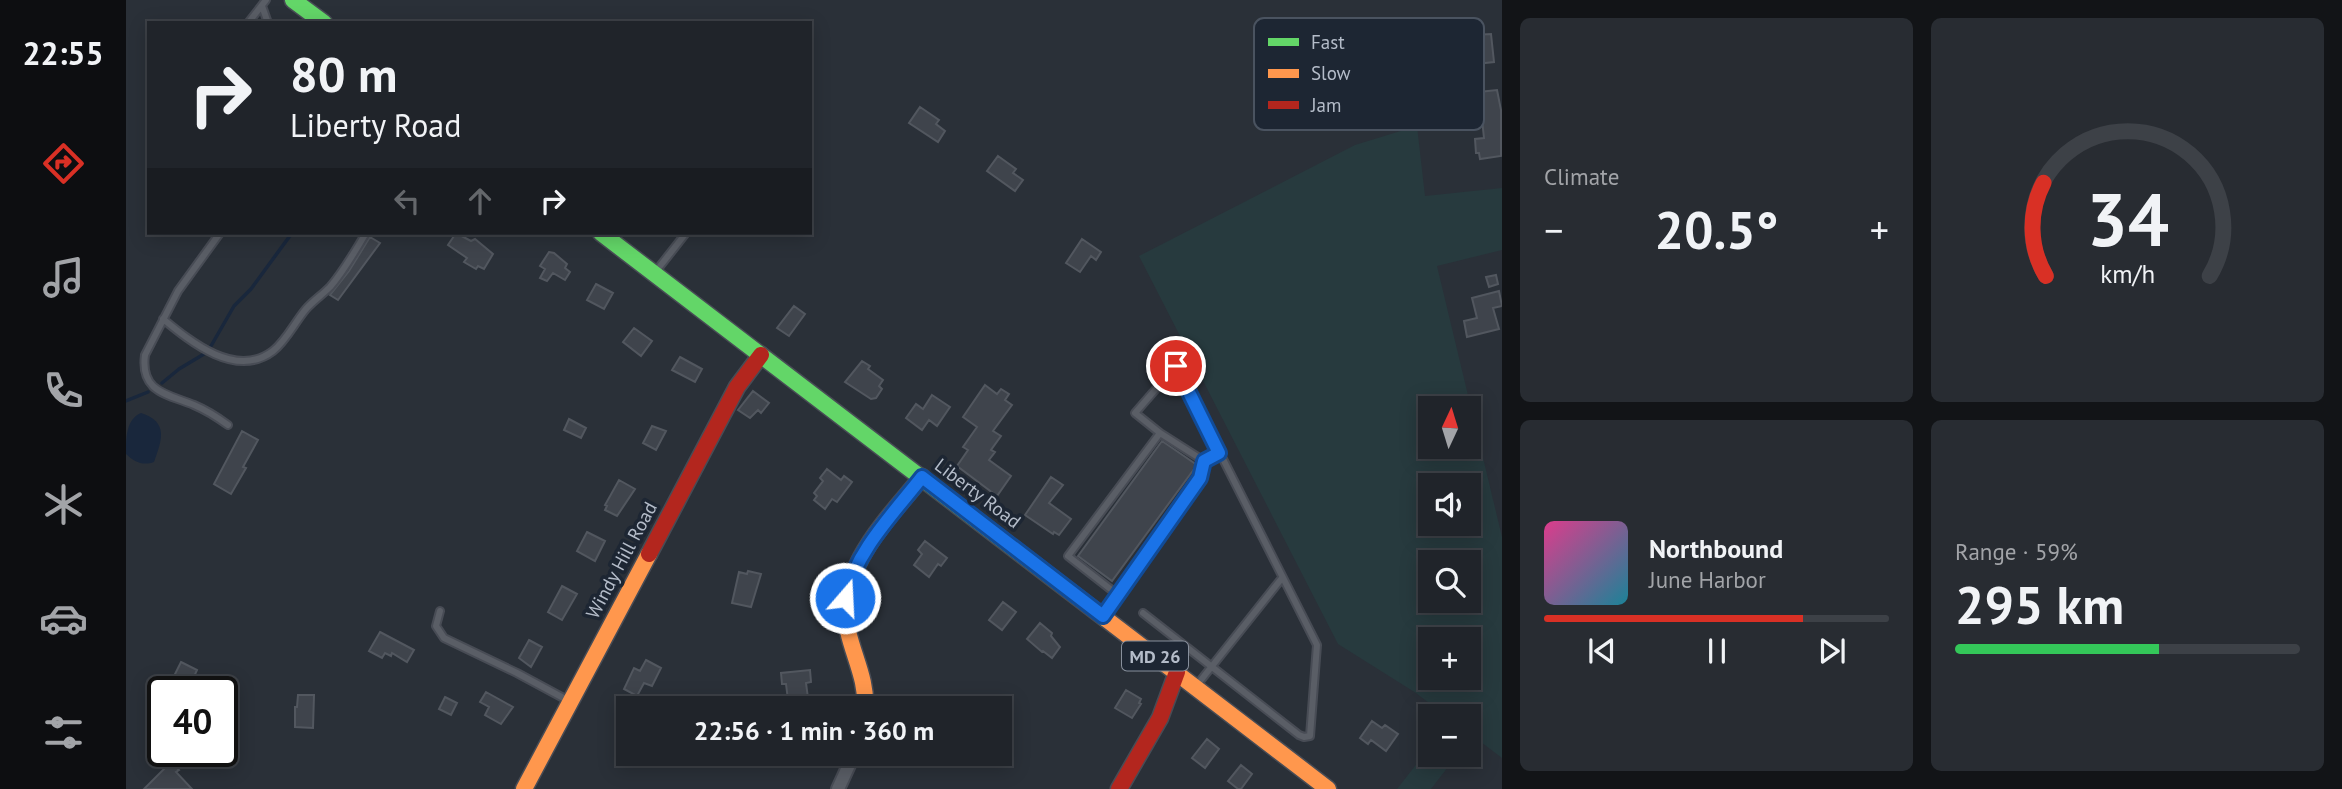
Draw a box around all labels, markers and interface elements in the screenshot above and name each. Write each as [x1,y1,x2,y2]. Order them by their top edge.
legend [1254,18,1484,130]
text: Fast [1311,30,1345,54]
text: 22:55 [22,32,104,74]
text: 80 m [290,42,397,106]
icon: right [175,49,266,140]
text: Slow [1311,61,1351,85]
text: Jam [1310,93,1341,117]
text: Liberty Road [290,104,461,146]
icon: directions [39,139,88,188]
text: Climate [1544,162,1619,191]
text: 34 [2086,172,2169,266]
icon: left [388,182,426,220]
icon: ahead [461,182,499,220]
icon: right [534,182,572,220]
text: 20.5° [1655,196,1778,263]
text: − [1544,205,1563,254]
text: + [1870,205,1889,254]
icon: music [39,253,88,302]
text: km/h [2100,258,2155,290]
pin [1146,336,1206,396]
icon: arrive [1157,347,1195,385]
icon: phone [39,366,88,415]
north arrow [1418,396,1480,458]
map controls [1418,396,1481,767]
street label: Liberty Road [930,453,1026,533]
button: sound [1418,473,1481,536]
icon: climate [39,480,88,529]
street label: Windy Hill Road [580,497,662,623]
text: Northbound [1649,532,1783,565]
text: Range · 59% [1955,537,2078,566]
button: search [1418,550,1481,613]
position arrow [808,561,882,635]
text: June Harbor [1649,565,1766,594]
text: 295 km [1955,571,2124,638]
icon: car [39,594,88,643]
button: + [1418,627,1481,690]
icon: previous [1583,632,1621,670]
icon: pause [1698,632,1736,670]
icon: next [1813,632,1851,670]
road number: MD 26 [1122,642,1188,670]
speed limit sign: 40 [147,676,238,767]
button: − [1418,704,1481,767]
icon: filters [39,708,88,757]
text: 22:56 · 1 min · 360 m [694,714,934,747]

